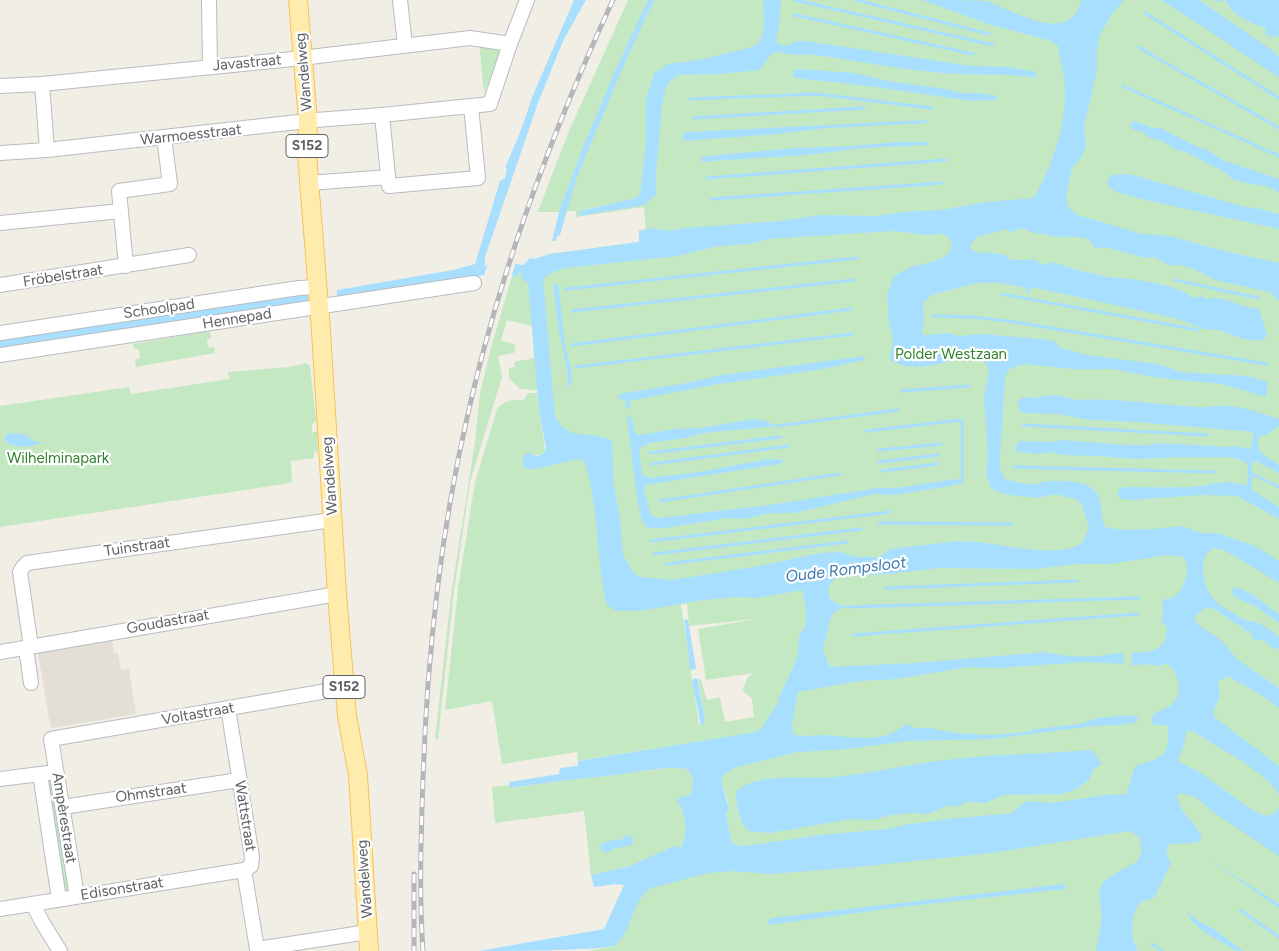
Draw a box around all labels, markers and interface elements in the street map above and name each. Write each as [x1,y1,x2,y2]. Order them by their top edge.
street label: Wandelweg [292,32,316,112]
street label: Javastraat [212,51,282,75]
street label: Warmoesstraat [139,121,243,149]
road number: S152 [286,134,328,158]
street label: Fröbelstraat [22,261,104,291]
street label: Schoolpad [122,295,196,323]
street label: Hennepad [201,305,273,333]
park label: Polder Westzaan [895,346,1007,364]
street label: Wandelweg [318,436,342,516]
park label: Wilhelminapark [7,450,109,468]
street label: Tuinstraat [103,533,171,561]
water label: Oude Rompsloot [784,553,908,587]
street label: Goudastraat [125,606,211,638]
road number: S152 [323,676,365,699]
street label: Voltastraat [160,699,236,729]
street label: Ampèrestraat [48,771,80,865]
street label: Ohmstraat [114,779,188,807]
street label: Wattstraat [231,779,259,853]
street label: Wandelweg [353,839,377,919]
street label: Edisonstraat [79,874,165,904]

